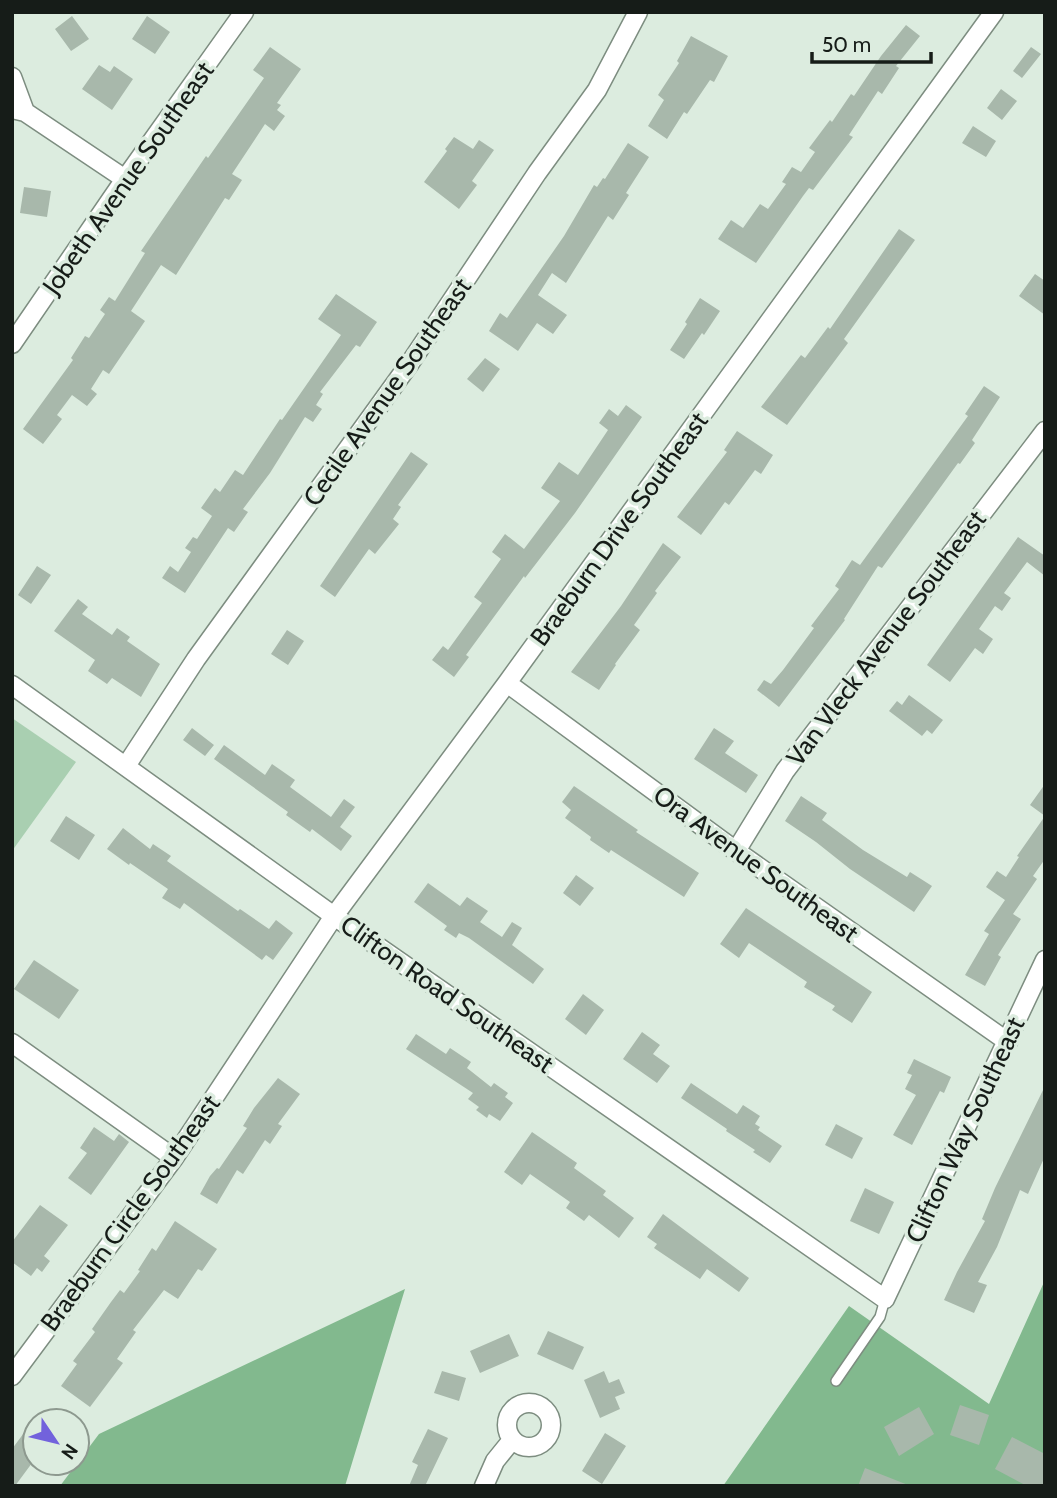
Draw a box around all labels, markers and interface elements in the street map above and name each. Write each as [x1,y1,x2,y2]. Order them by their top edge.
scale bar [812,21,931,65]
text: 50 m [822,32,871,57]
street label: Jobeth Avenue Southeast [35,55,221,301]
street label: Cecile Avenue Southeast [296,272,478,512]
street label: Braeburn Drive Southeast [523,406,715,652]
street label: Van Vleck Avenue Southeast [779,504,993,772]
street label: Ora Avenue Southeast [647,779,865,949]
street label: Clifton Road Southeast [334,908,560,1080]
street label: Clifton Way Southeast [899,1012,1031,1248]
street label: Braeburn Circle Southeast [33,1088,227,1337]
north arrow [21,1407,91,1477]
text: N [56,1439,83,1464]

